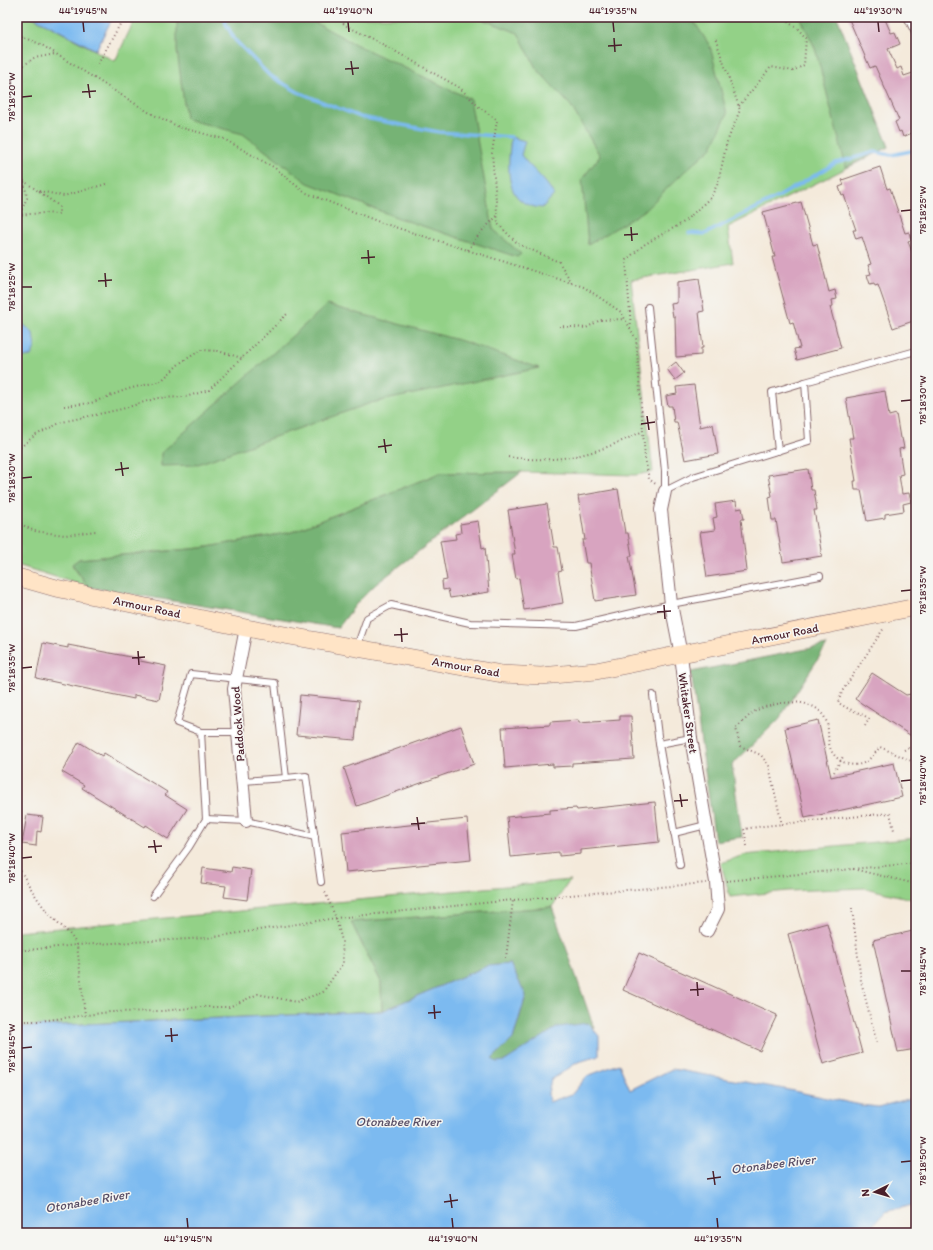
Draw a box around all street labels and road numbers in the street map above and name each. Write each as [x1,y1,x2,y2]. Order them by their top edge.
street label: Armour Road [112,593,182,621]
street label: Armour Road [750,621,820,647]
street label: Armour Road [431,654,501,680]
street label: Whitaker Street [675,672,701,755]
street label: Paddock Wood [228,685,248,762]

